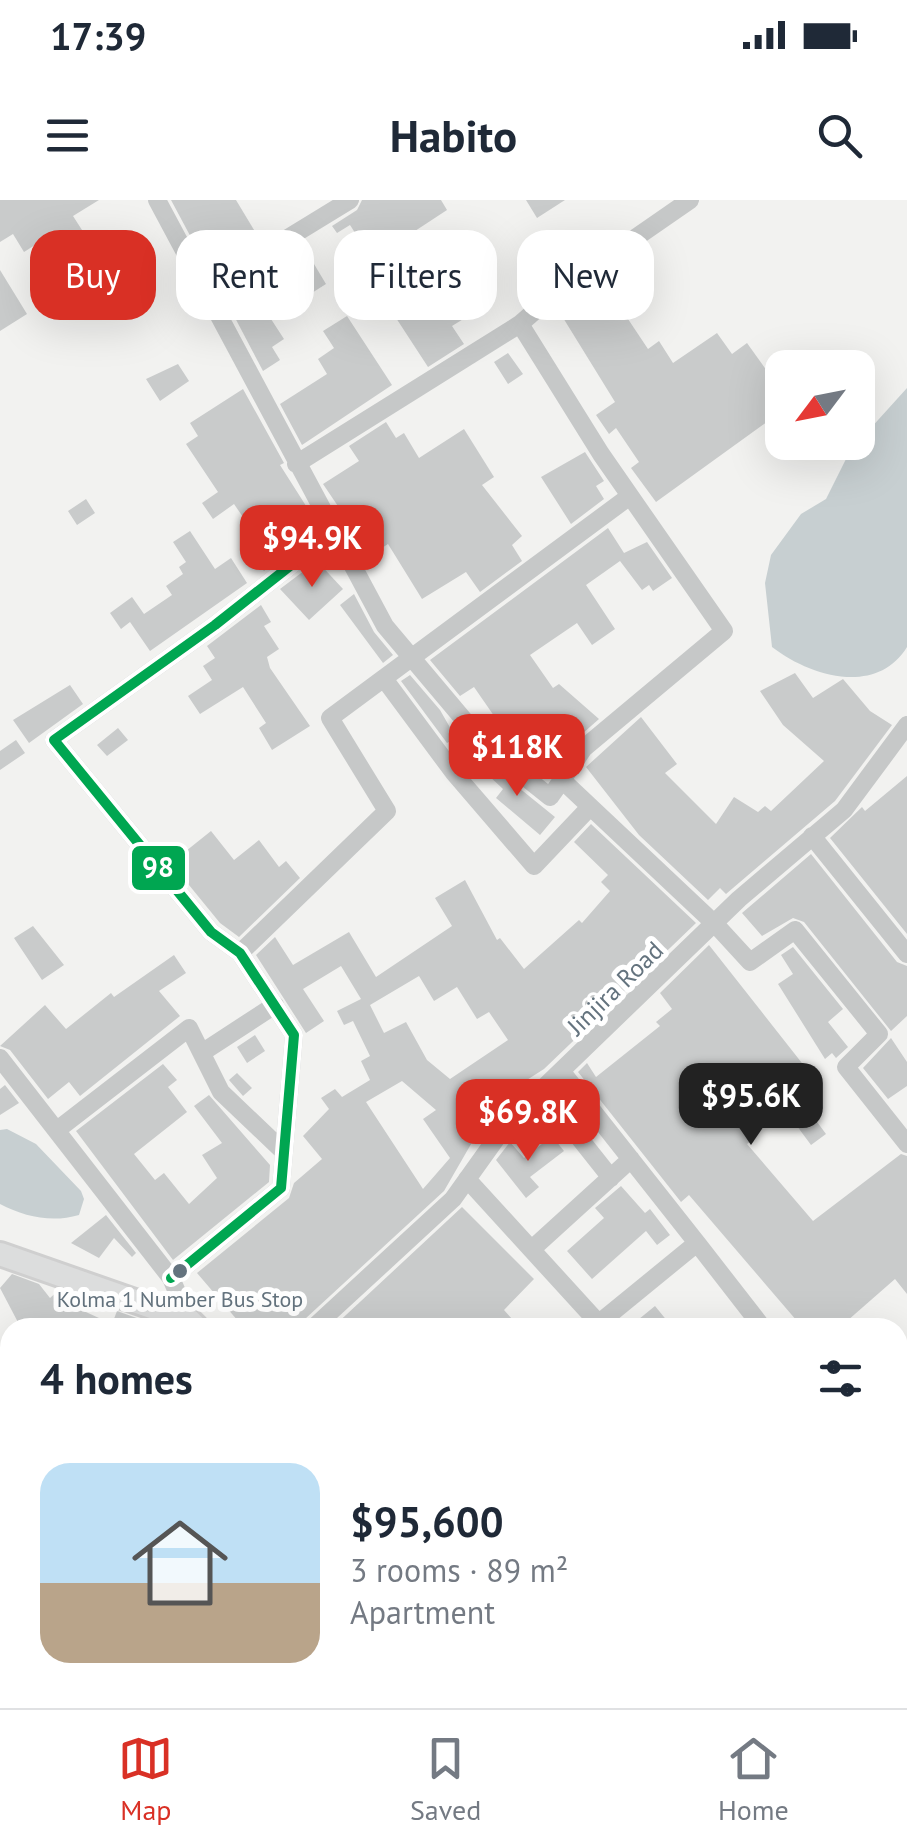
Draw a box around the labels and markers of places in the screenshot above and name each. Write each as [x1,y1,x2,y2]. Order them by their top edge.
pin: $94.9K [231,505,393,590]
pin: $118K [447,714,587,799]
pin: $95.6K [670,1063,832,1148]
pin: $69.8K [447,1079,609,1164]
marker: Kolma 1 Number Bus Stop [170,1261,190,1281]
place label: Kolma 1 Number Bus Stop [57,1285,303,1313]

